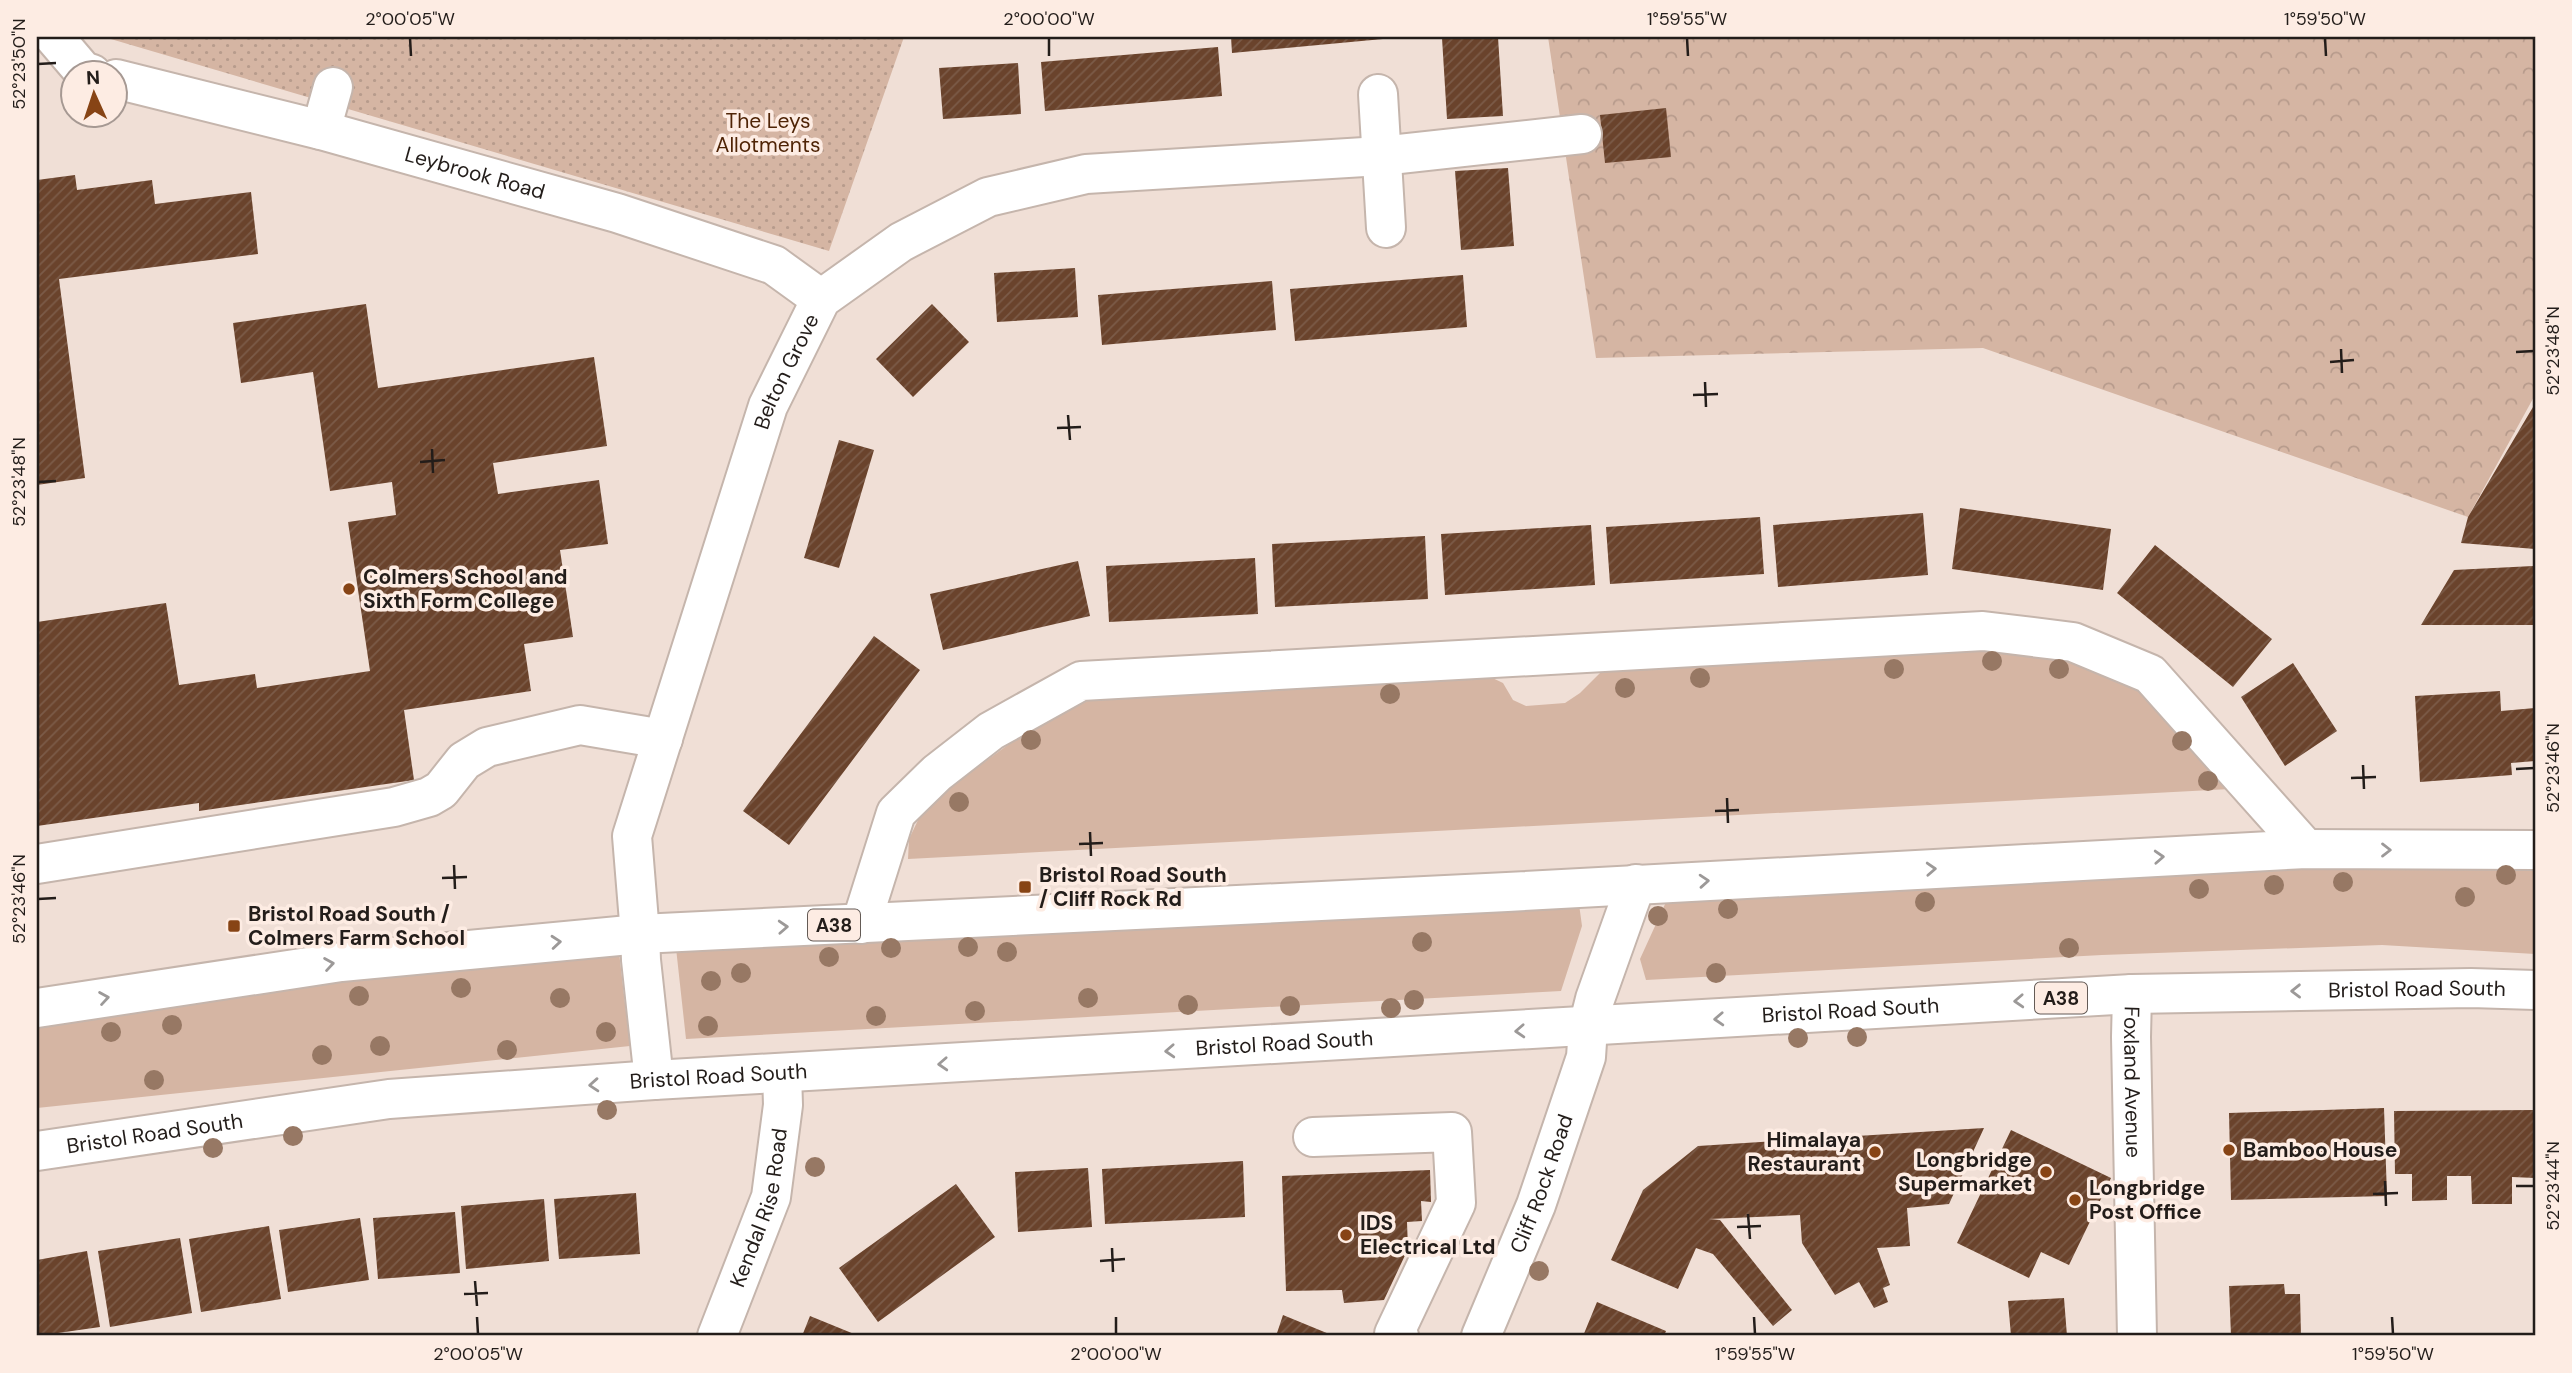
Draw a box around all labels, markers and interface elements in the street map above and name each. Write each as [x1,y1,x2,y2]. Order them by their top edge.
text: 2°00'05"W [365,7,455,31]
text: 2°00'00"W [1003,7,1095,31]
text: 1°59'55"W [1647,7,1727,31]
text: 1°59'50"W [2284,7,2366,31]
text: 52°23'50"N [7,18,31,110]
north arrow [60,60,130,130]
text: N [86,65,101,90]
park label: The Leys Allotments [715,107,821,159]
street label: Leybrook Road [402,140,548,206]
text: 52°23'48"N [2541,306,2565,396]
street label: Belton Grove [747,309,826,433]
text: 52°23'48"N [7,437,31,527]
place label: Colmers School and Sixth Form College [363,563,568,615]
marker: Colmers School and Sixth Form College [341,581,357,597]
text: 52°23'46"N [2541,723,2565,813]
one-way arrow [2381,842,2392,858]
one-way arrow [2153,850,2164,865]
text: 52°23'46"N [7,854,31,944]
place label: Bristol Road South / Cliff Rock Rd [1039,861,1227,913]
one-way arrow [1926,862,1937,877]
one-way arrow [1699,874,1710,889]
marker: Bristol Road South / Cliff Rock Rd [1017,879,1033,895]
place label: Bristol Road South / Colmers Farm School [248,900,465,952]
road number: A38 [808,909,860,940]
marker: Bristol Road South / Colmers Farm School [226,918,242,934]
one-way arrow [777,920,788,935]
one-way arrow [550,935,561,950]
one-way arrow [323,957,335,972]
street label: Bristol Road South [2328,974,2506,1005]
road number: A38 [2035,982,2087,1014]
one-way arrow [2290,983,2300,999]
one-way arrow [98,991,110,1006]
street label: Bristol Road South [1761,991,1940,1030]
one-way arrow [2014,993,2025,1008]
street label: Foxland Avenue [2117,1006,2147,1158]
one-way arrow [1713,1011,1724,1026]
one-way arrow [1514,1023,1525,1038]
street label: Bristol Road South [1195,1024,1374,1062]
one-way arrow [1165,1044,1176,1059]
street label: Bristol Road South [629,1057,808,1096]
one-way arrow [937,1057,948,1072]
one-way arrow [588,1077,599,1092]
street label: Bristol Road South [65,1107,245,1160]
street label: Cliff Rock Road [1503,1111,1580,1258]
street label: Kendal Rise Road [723,1126,794,1291]
place label: Himalaya Restaurant [1748,1126,1861,1178]
place label: Bamboo House [2243,1136,2397,1164]
text: 52°23'44"N [2541,1141,2565,1231]
marker: Bamboo House [2221,1142,2237,1158]
marker: Himalaya Restaurant [1867,1144,1883,1160]
place label: Longbridge Supermarket [1898,1146,2032,1198]
marker: Longbridge Supermarket [2038,1164,2054,1180]
place label: Longbridge Post Office [2089,1174,2205,1226]
marker: Longbridge Post Office [2067,1192,2083,1208]
place label: IDS Electrical Ltd [1360,1209,1495,1261]
marker: IDS Electrical Ltd [1338,1227,1354,1243]
text: 2°00'05"W [433,1342,523,1366]
text: 2°00'00"W [1070,1342,1162,1366]
text: 1°59'55"W [1715,1342,1795,1366]
text: 1°59'50"W [2352,1342,2434,1366]

